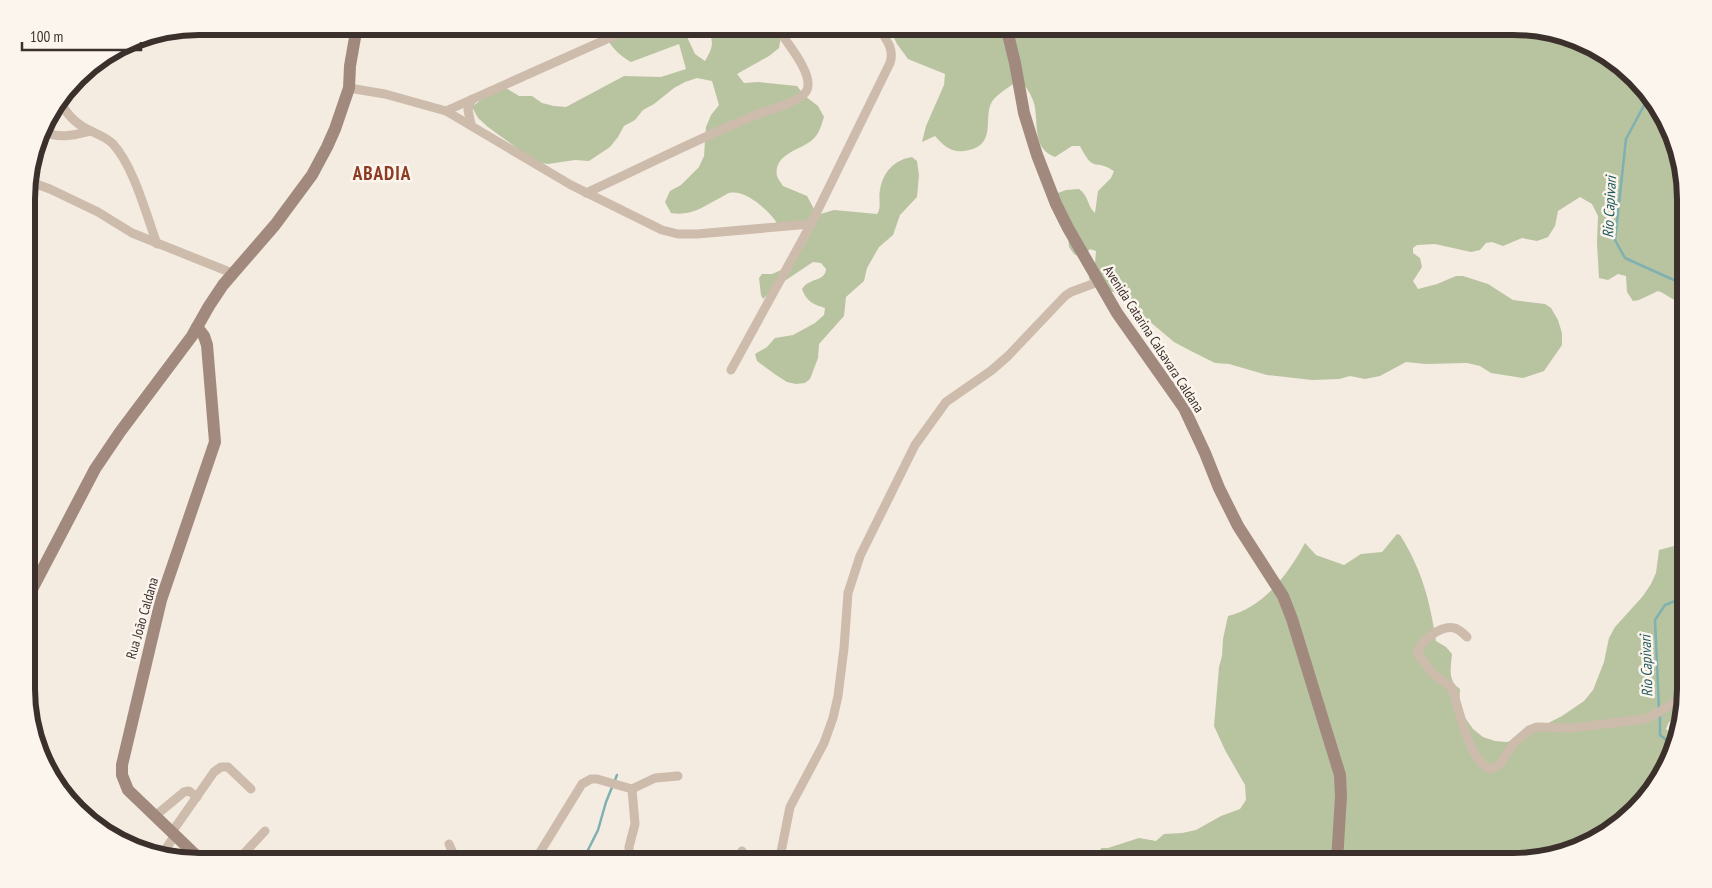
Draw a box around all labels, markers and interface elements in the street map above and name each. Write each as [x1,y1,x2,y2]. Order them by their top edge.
scale bar [22,20,141,52]
text: 100 m [30,27,63,46]
district label: ABADIA [352,161,411,185]
water label: Rio Capivari [1598,174,1620,238]
street label: Avenida Catarina Calsavara Caldana [1100,262,1208,416]
street label: Rua João Caldana [122,575,162,661]
water label: Rio Capivari [1635,633,1657,697]

